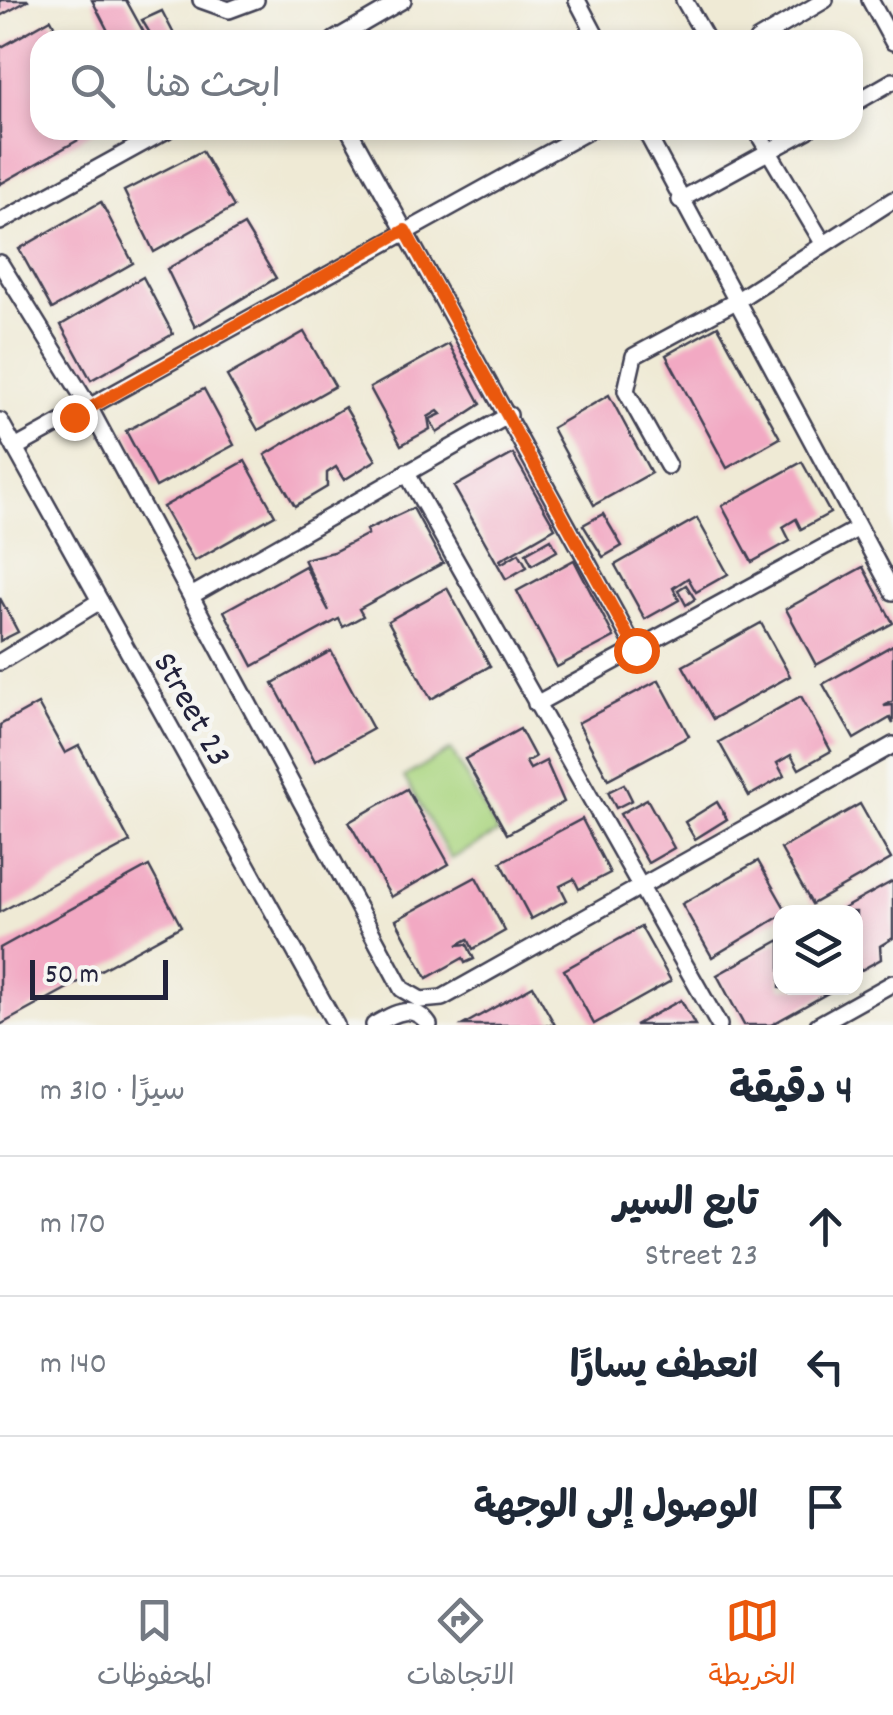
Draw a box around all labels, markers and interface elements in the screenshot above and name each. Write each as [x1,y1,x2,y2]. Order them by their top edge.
search box [30,30,863,140]
icon: search [65,58,120,113]
text: ابحث هنا [145,61,281,116]
route end [52,395,98,441]
route start [614,628,660,674]
street label: Street 23 [138,644,242,777]
map controls [773,905,863,995]
button: layers [773,905,863,995]
scale bar [30,955,168,1000]
text: 50 m [45,957,99,997]
text: 4 دقيقة [729,1064,853,1124]
text: سيرًا · 310 m [40,1070,186,1116]
text: تابع السير [614,1179,758,1234]
icon: ahead [798,1199,853,1254]
text: 170 m [40,1203,106,1249]
text: Street 23 [645,1235,758,1281]
icon: left [798,1339,853,1394]
text: انعطف يسارًا [570,1342,758,1397]
text: 140 m [40,1343,107,1389]
icon: arrive [798,1479,853,1534]
text: الوصول إلى الوجهة [473,1482,758,1537]
tab: المحفوظات [97,1593,212,1699]
tab: الاتجاهات [406,1593,515,1699]
tab: الخريطة [709,1593,796,1699]

